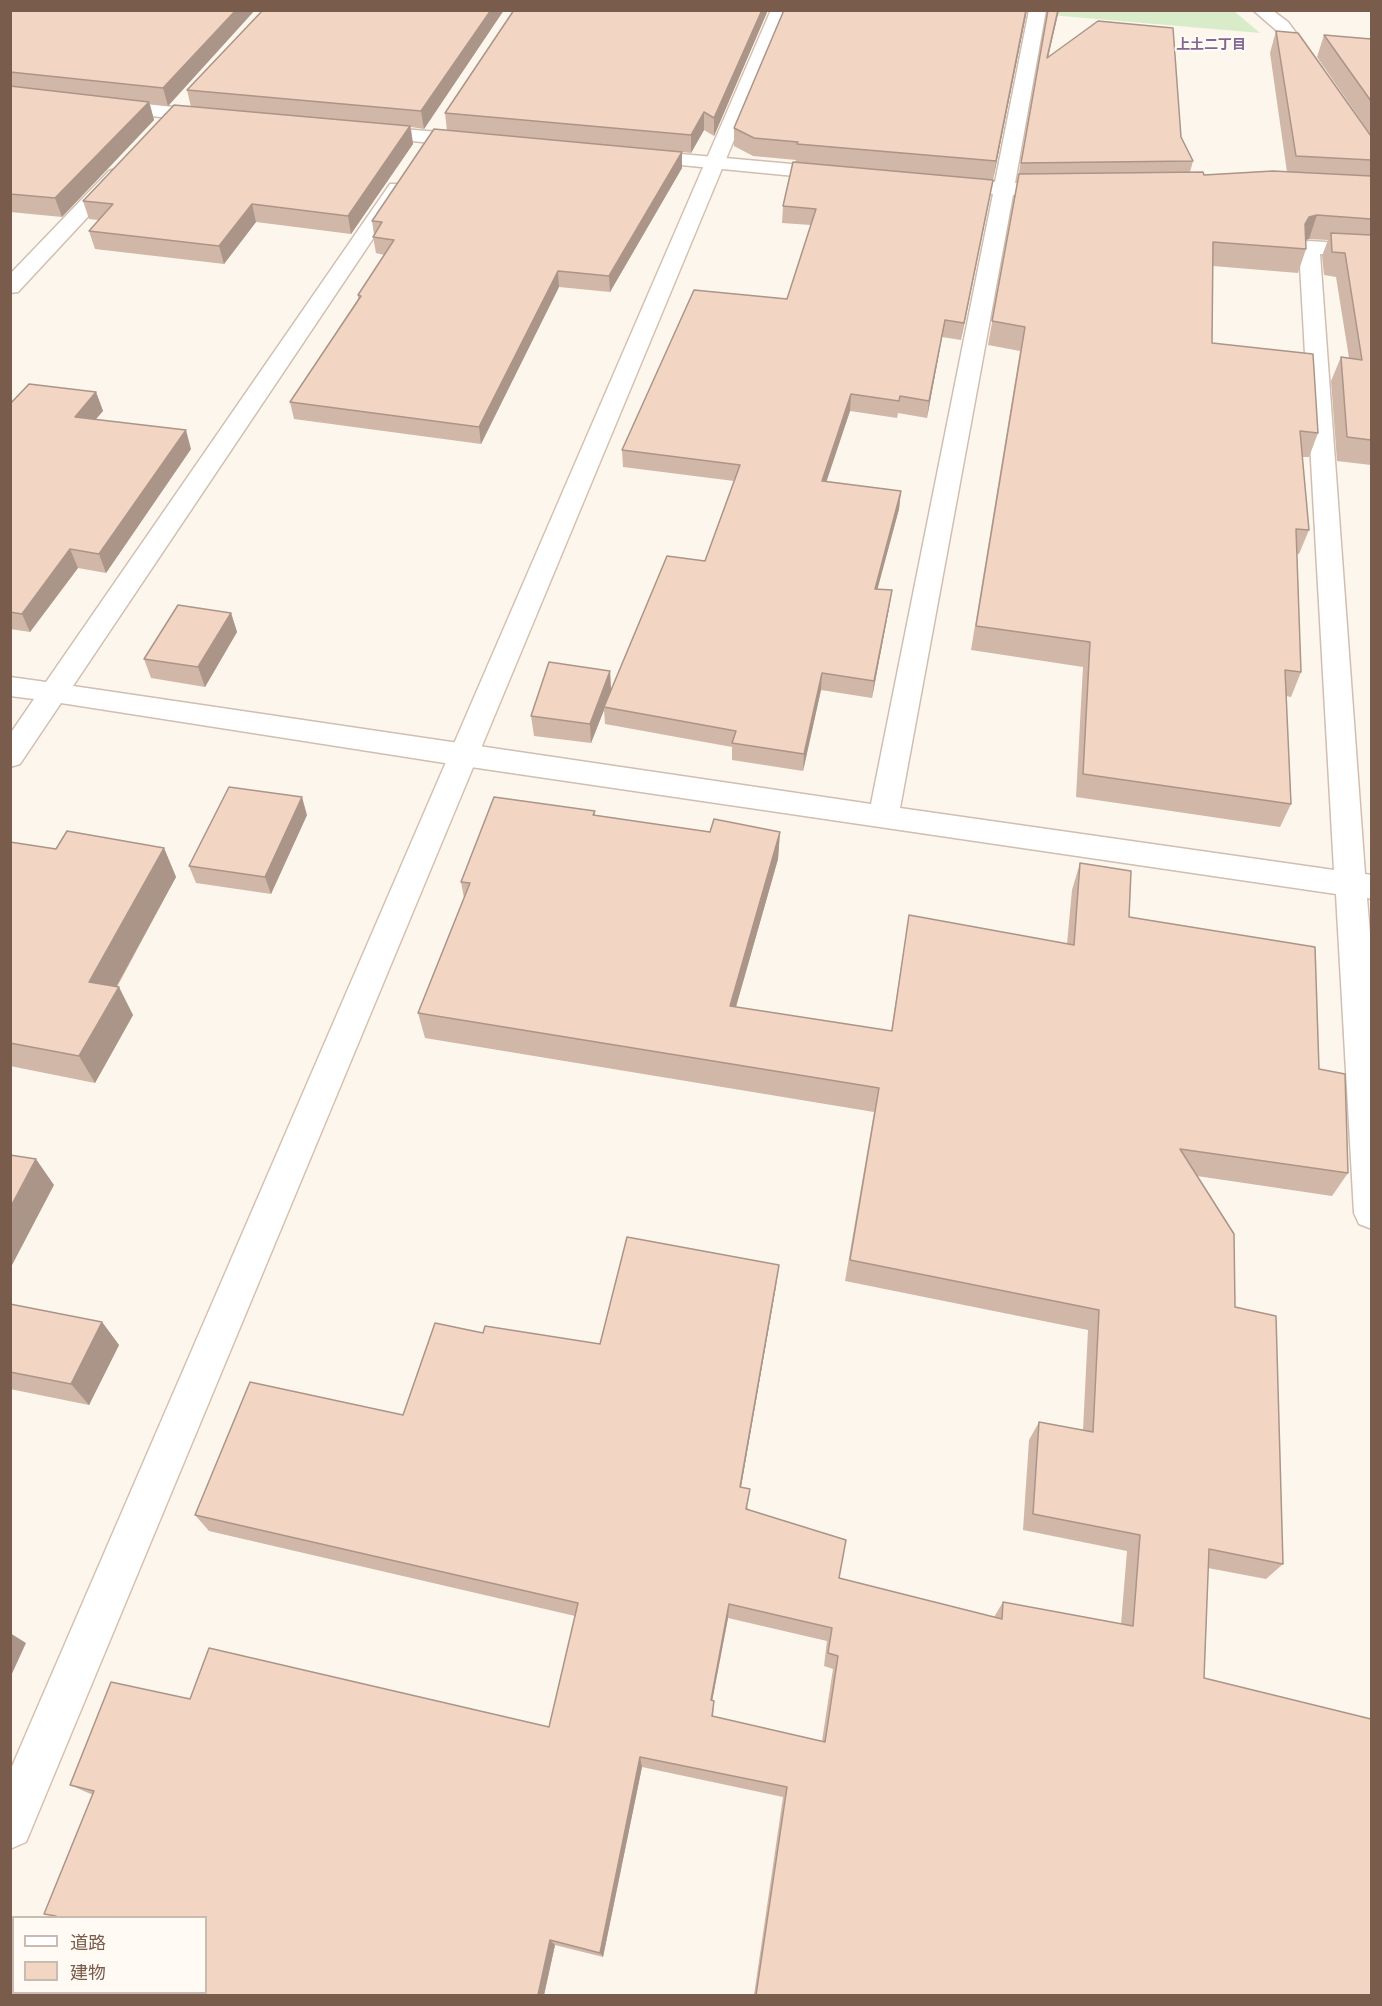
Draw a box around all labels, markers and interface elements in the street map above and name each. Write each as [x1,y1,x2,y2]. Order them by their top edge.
district label: 上土二丁目 [1176,37,1246,53]
legend [12,1916,207,1994]
text: 道路 [70,1930,106,1954]
text: 建物 [70,1960,106,1984]

